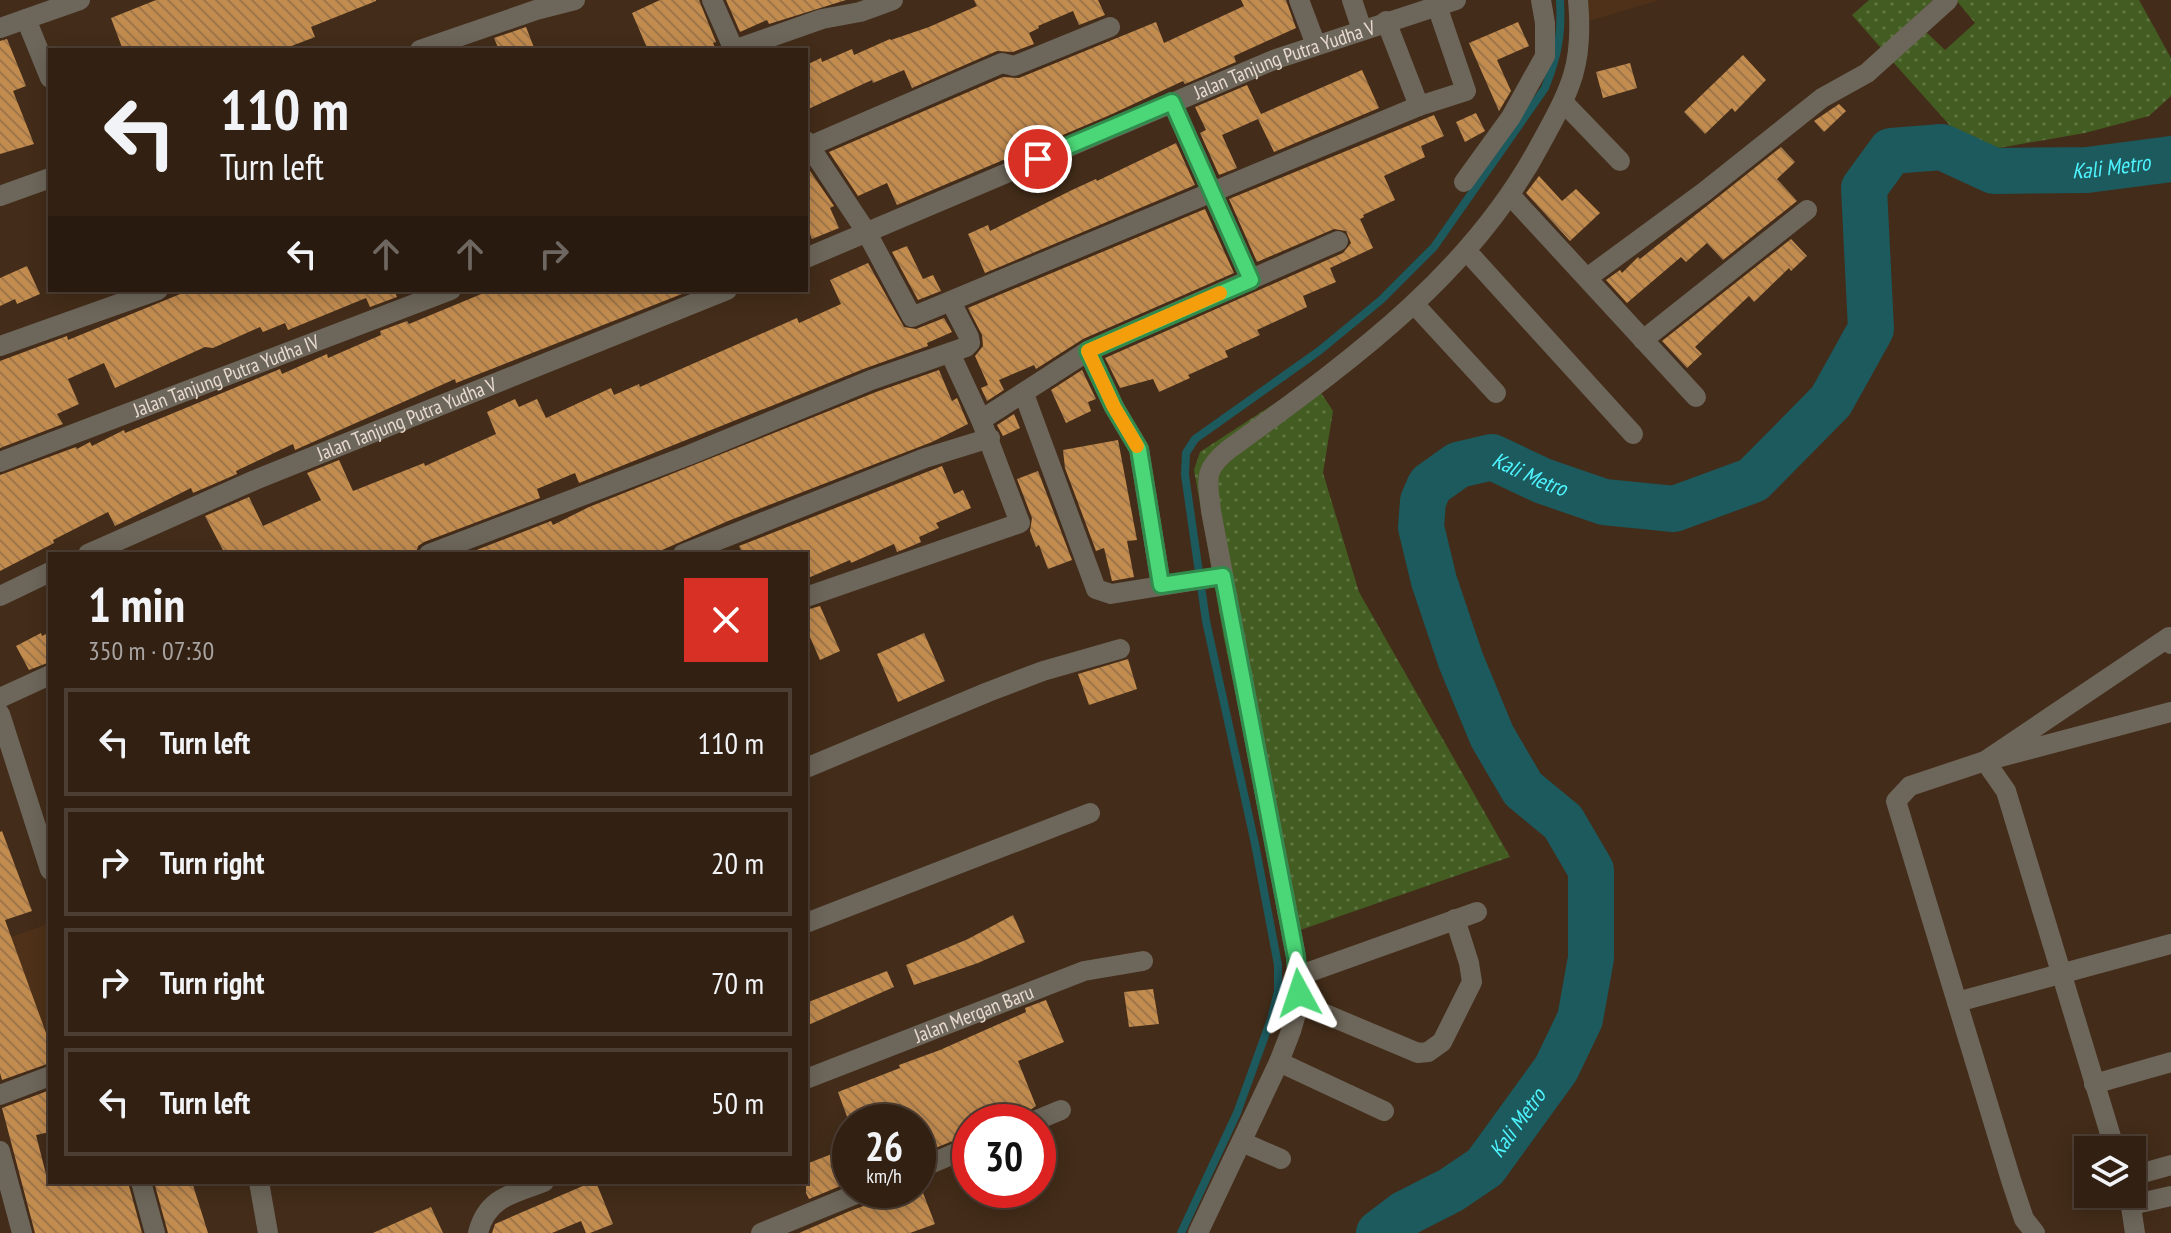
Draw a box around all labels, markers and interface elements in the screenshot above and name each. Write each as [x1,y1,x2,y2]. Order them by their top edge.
street label: Jalan Tanjung Putra Yudha V [1189,14,1379,106]
text: 110 m [220,73,349,145]
icon: left [88,80,192,184]
pin [1004,125,1072,193]
icon: arrive [1016,137,1060,181]
text: Turn left [220,143,324,190]
water label: Kali Metro [2072,148,2153,184]
icon: left [280,232,324,276]
icon: ahead [364,232,408,276]
icon: ahead [448,232,492,276]
icon: right [532,232,576,276]
street label: Jalan Tanjung Putra Yudha IV [129,328,323,423]
street label: Jalan Tanjung Putra Yudha V [312,371,501,467]
water label: Kali Metro [1488,445,1572,503]
text: 1 min [88,573,185,635]
button: close [684,578,768,662]
text: 350 m · 07:30 [88,634,214,667]
icon: left [92,720,136,764]
text: Turn left [160,723,250,762]
text: 110 m [698,723,764,762]
icon: right [92,840,136,884]
text: Turn right [160,843,264,882]
text: 20 m [711,843,764,882]
position arrow [1257,951,1341,1035]
icon: right [92,960,136,1004]
text: Turn right [160,963,264,1002]
text: 70 m [711,963,764,1002]
street label: Jalan Mergan Baru [909,979,1037,1049]
icon: left [92,1080,136,1124]
water label: Kali Metro [1483,1081,1552,1163]
text: Turn left [160,1083,250,1122]
text: 50 m [711,1083,764,1122]
speed limit sign: 30 [952,1104,1056,1208]
text: 26 [865,1120,903,1172]
map controls [2074,1136,2146,1208]
button: layers [2074,1136,2146,1208]
text: km/h [866,1163,902,1189]

